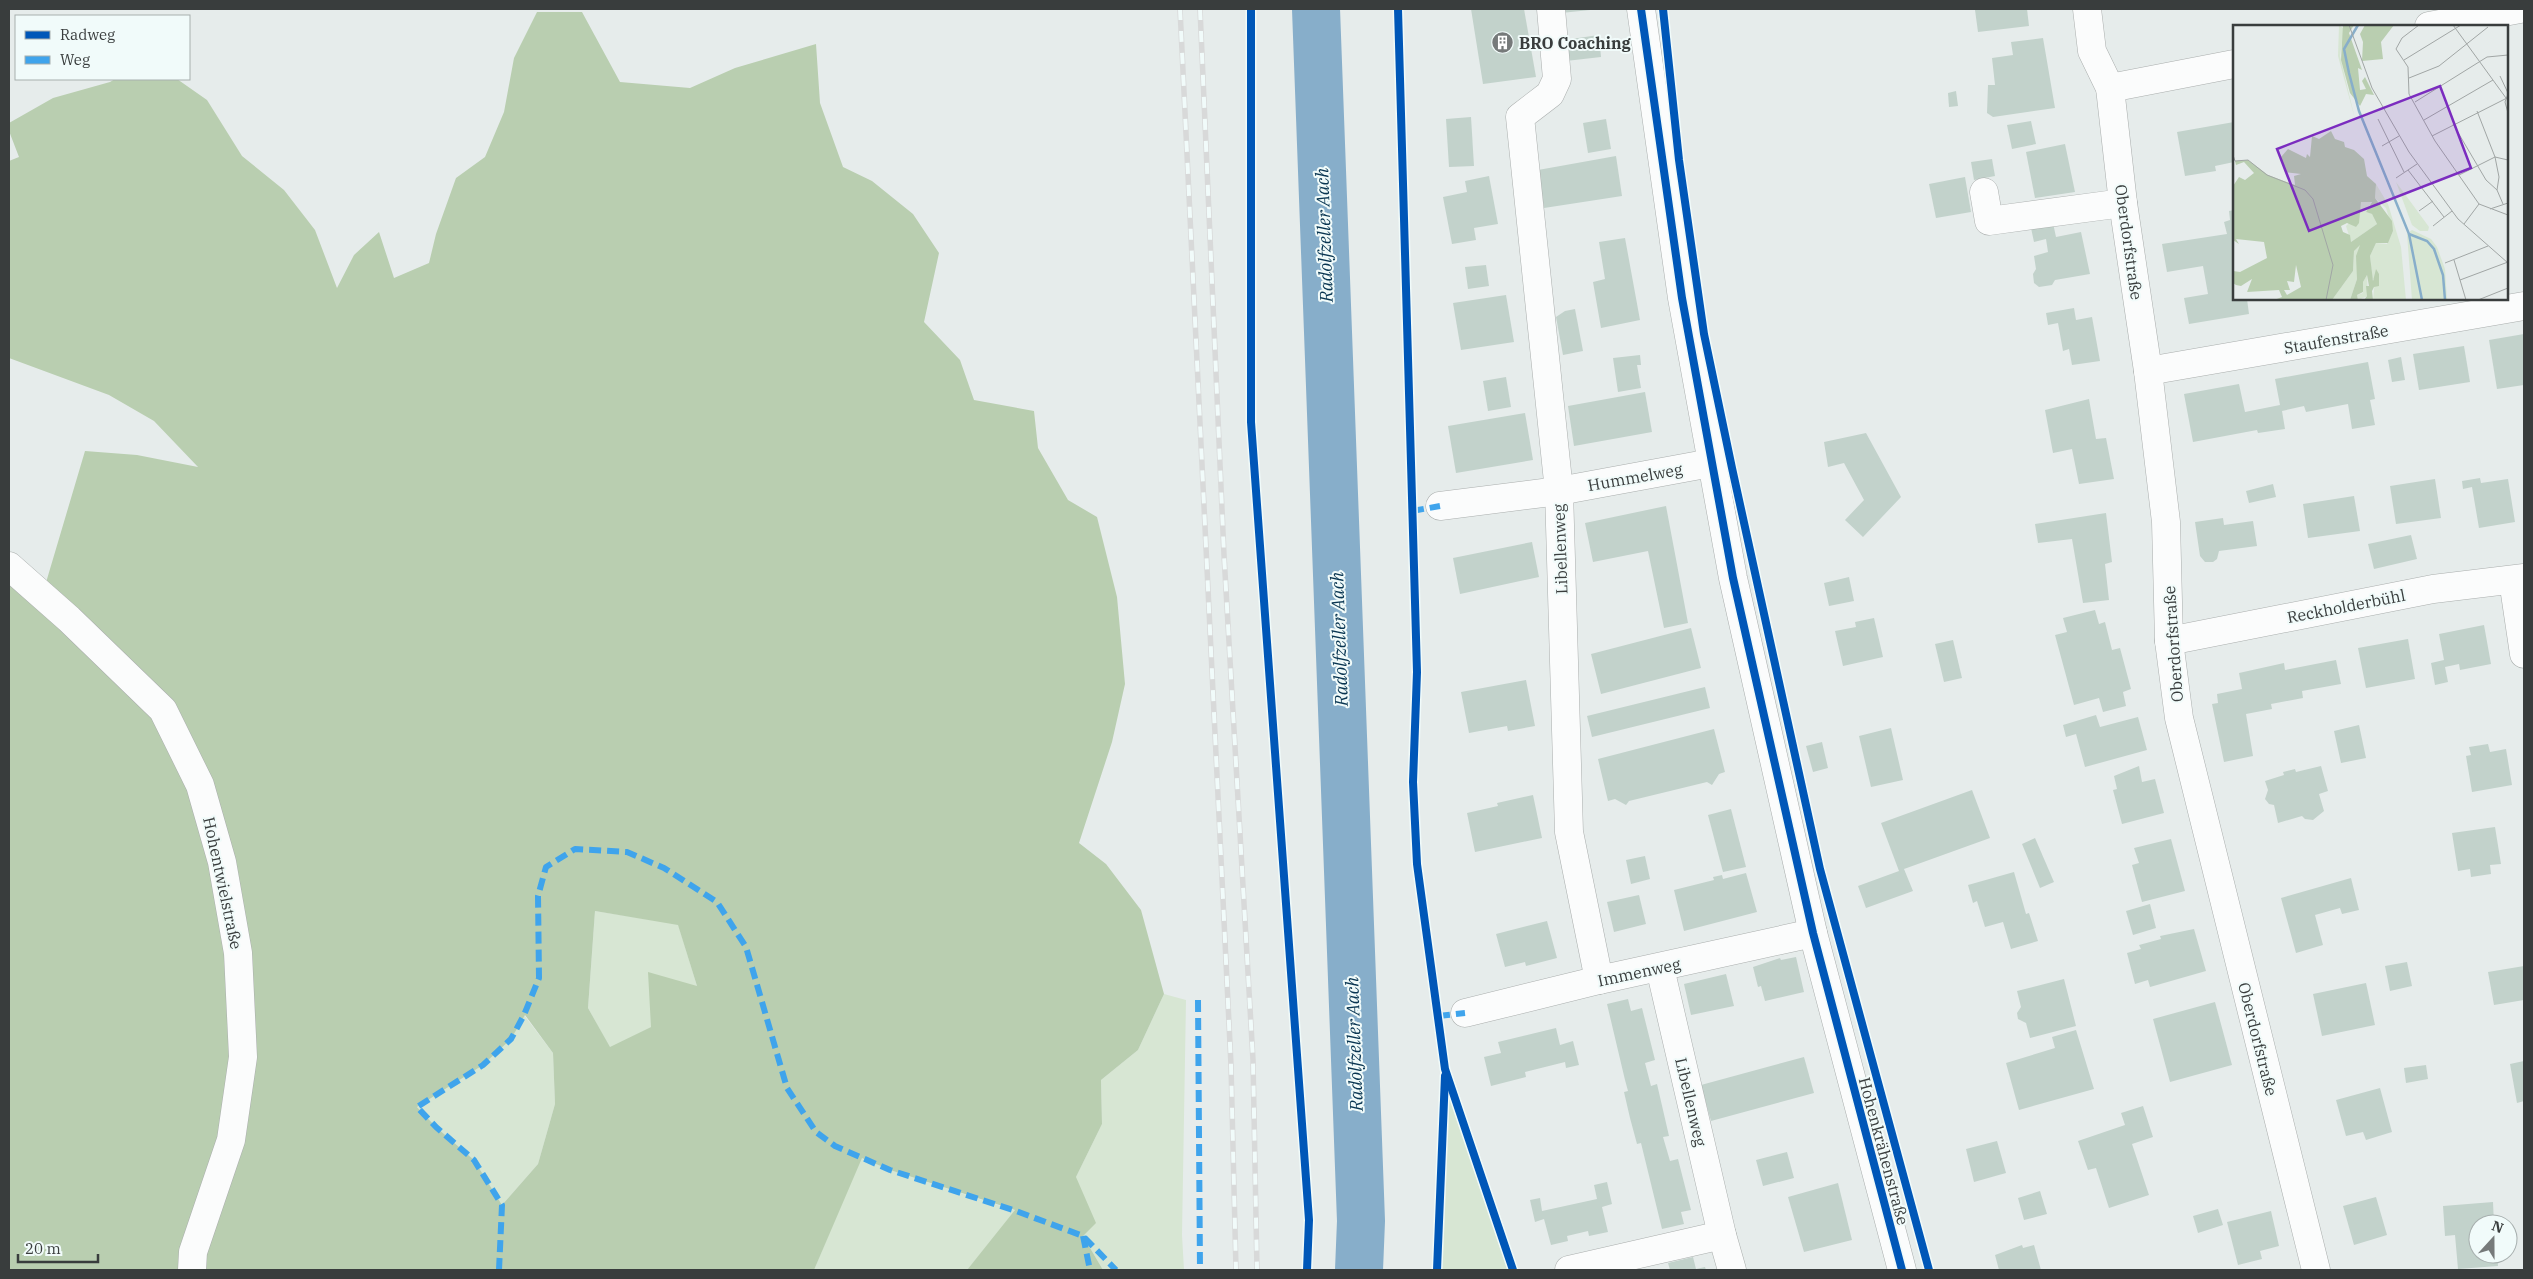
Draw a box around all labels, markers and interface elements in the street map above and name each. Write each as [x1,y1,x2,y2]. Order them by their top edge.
legend [15,15,190,80]
text: Radweg [60,25,115,44]
inset map [2233,25,2508,300]
building icon: BRO Coaching [1491,31,1515,55]
place label: BRO Coaching [1519,33,1632,53]
text: Weg [60,50,90,69]
water label: Radolfzeller Aach [1310,167,1338,304]
street label: Oberdorfstraße [2111,183,2147,301]
street label: Staufenstraße [2282,320,2390,358]
street label: Hummelweg [1586,459,1684,495]
street label: Libellenweg [1548,503,1572,595]
water label: Radolfzeller Aach [1325,571,1353,708]
street label: Oberdorfstraße [2159,585,2187,703]
street label: Reckholderbühl [2285,585,2407,627]
street label: Hohentwielstraße [199,815,247,951]
street label: Immenweg [1596,953,1683,991]
water label: Radolfzeller Aach [1340,976,1368,1113]
street label: Oberdorfstraße [2234,980,2282,1098]
street label: Libellenweg [1671,1056,1711,1149]
street label: Hohenkrähenstraße [1855,1075,1913,1227]
north arrow [2468,1214,2518,1264]
text: N [2489,1216,2506,1237]
scale bar [18,1232,98,1264]
text: 20 m [25,1239,61,1258]

